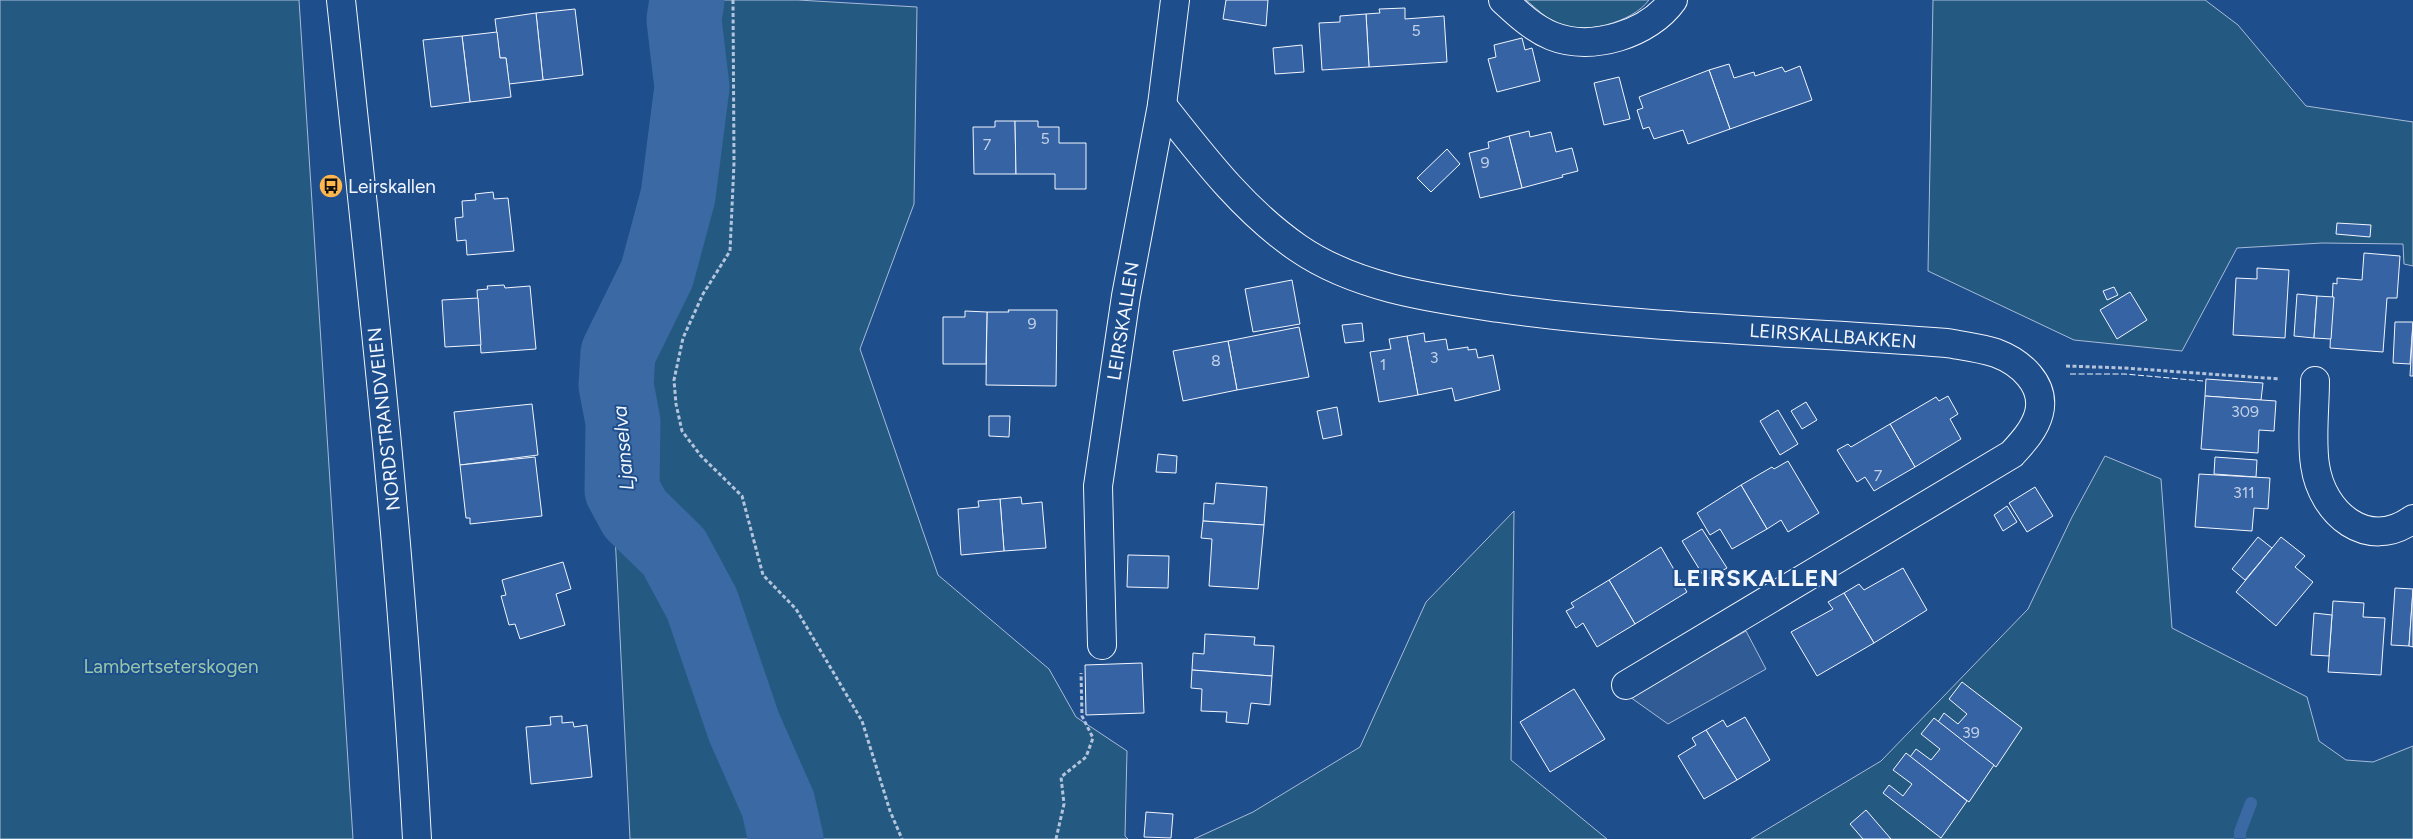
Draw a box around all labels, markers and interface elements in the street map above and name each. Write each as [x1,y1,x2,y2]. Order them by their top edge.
house number: 5 [1411,21,1421,40]
house number: 5 [1040,129,1050,148]
house number: 7 [983,135,992,154]
house number: 9 [1480,153,1490,172]
bus stop icon: Leirskallen [318,173,344,199]
place label: Leirskallen [348,175,436,198]
street label: LEIRSKALLEN [1102,260,1144,382]
house number: 9 [1027,314,1037,333]
street label: LEIRSKALLBAKKEN [1749,319,1917,353]
street label: NORDSTRANDVEIEN [363,326,405,512]
house number: 3 [1430,348,1438,367]
house number: 8 [1211,351,1221,370]
house number: 1 [1380,355,1386,374]
house number: 309 [2231,402,2259,421]
water label: Ljanselva [607,404,639,491]
house number: 7 [1874,466,1883,485]
house number: 311 [2233,483,2255,502]
district label: LEIRSKALLEN [1673,563,1839,592]
park label: Lambertseterskogen [83,655,259,678]
house number: 39 [1962,723,1980,742]

